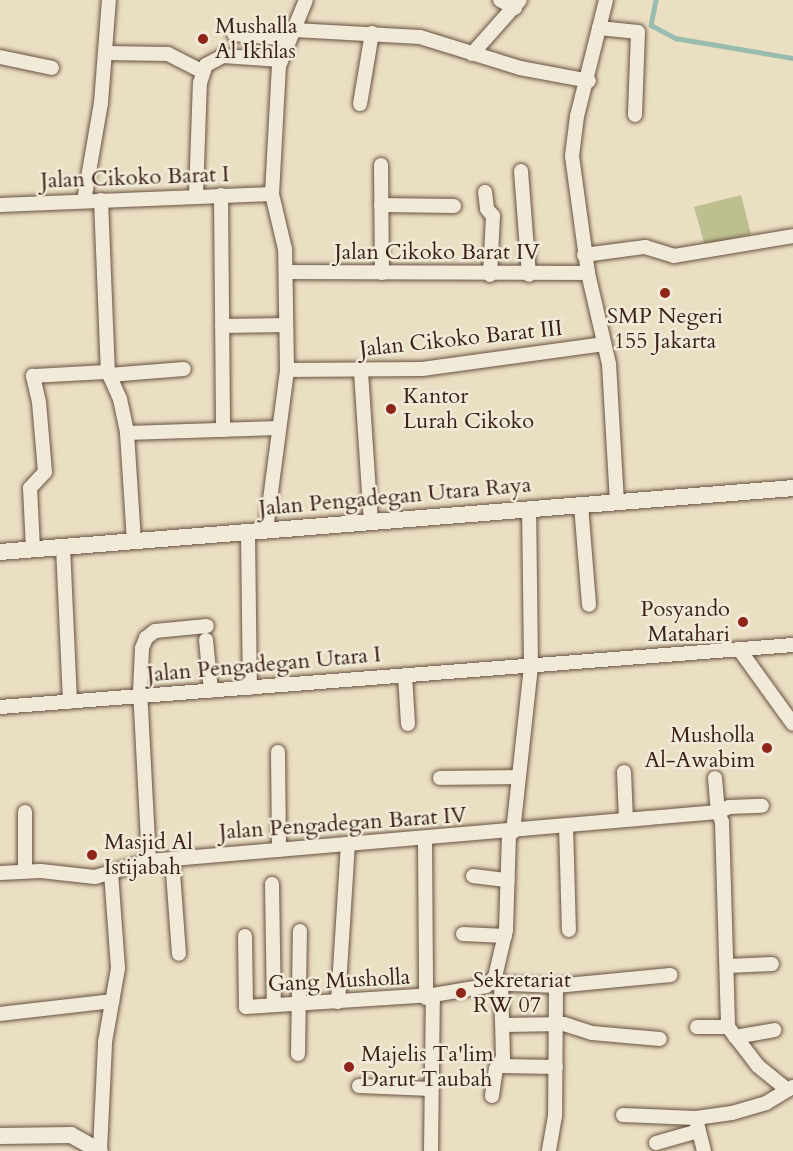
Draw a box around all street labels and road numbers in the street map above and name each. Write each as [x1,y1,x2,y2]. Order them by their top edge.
street label: Jalan Cikoko Barat I [40,162,230,194]
street label: Jalan Cikoko Barat IV [334,240,540,266]
street label: Jalan Cikoko Barat III [358,315,564,363]
street label: Jalan Pengadegan Utara Raya [258,472,532,522]
street label: Jalan Pengadegan Utara I [146,642,382,688]
street label: Jalan Pengadegan Barat IV [218,802,468,846]
street label: Gang Musholla [267,964,411,998]

